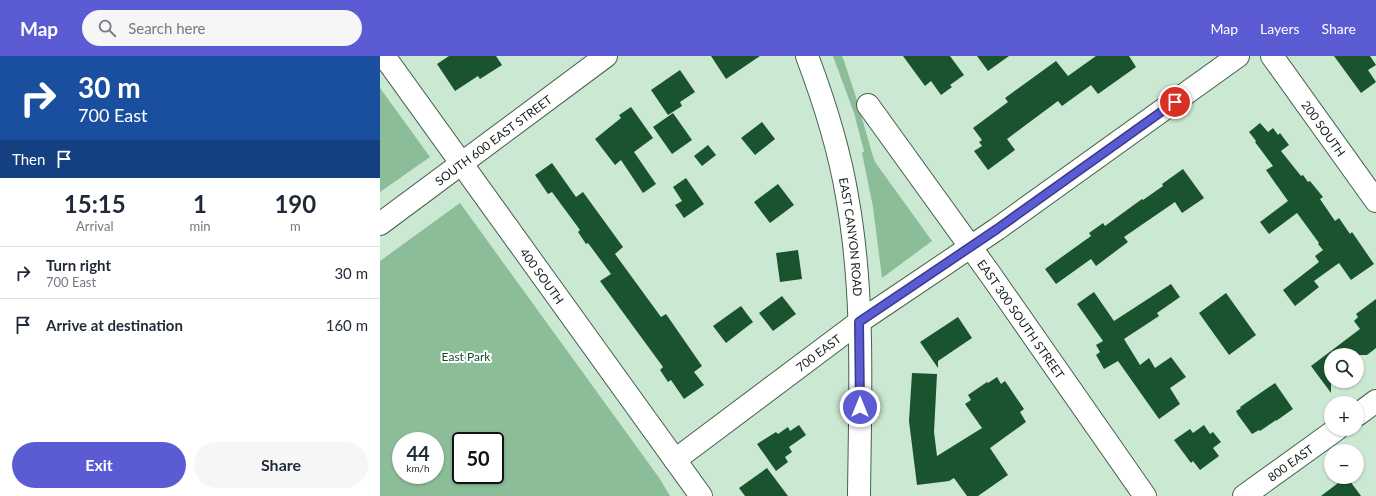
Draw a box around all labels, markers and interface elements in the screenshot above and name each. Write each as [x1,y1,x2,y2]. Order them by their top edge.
search box [82,10,362,46]
text: Map [20,17,58,40]
icon: search [96,17,118,39]
text: Search here [128,19,206,37]
text: Map [1210,20,1238,37]
text: Layers [1260,20,1300,37]
text: Share [1322,20,1356,37]
text: 30 m [78,70,141,104]
icon: right [12,72,64,124]
pin [1158,85,1192,119]
icon: arrive [1164,91,1186,113]
street label: SOUTH 600 EAST STREET [432,92,555,188]
street label: 200 SOUTH [1299,97,1349,159]
text: 700 East [78,104,147,126]
icon: arrive [53,148,75,170]
text: Then [12,150,45,168]
street label: EAST CANYON ROAD [836,176,866,297]
text: 15:15 [64,189,126,218]
text: 1 [193,189,207,218]
text: 190 [274,189,316,218]
text: Arrival [76,218,113,234]
text: min [190,218,211,234]
text: m [290,218,301,234]
street label: 400 SOUTH [517,245,568,307]
text: Turn right [46,256,111,274]
street label: EAST 300 SOUTH STREET [974,256,1068,381]
icon: right [12,262,34,284]
text: 30 m [334,264,368,282]
text: 700 East [46,274,96,290]
icon: arrive [12,314,34,336]
text: Arrive at destination [46,316,183,334]
text: 160 m [326,316,368,334]
street label: 700 EAST [793,331,844,374]
map controls [1324,348,1364,484]
button: search [1324,348,1364,388]
park label: East Park [442,349,491,364]
position arrow [839,386,881,428]
button: + [1324,396,1364,436]
speed limit sign: 50 [452,432,504,484]
text: 44 [406,441,430,465]
street label: 800 EAST [1265,441,1316,484]
button: Exit [12,442,186,488]
button: Share [194,442,368,488]
button: − [1324,444,1364,484]
text: km/h [406,462,430,474]

